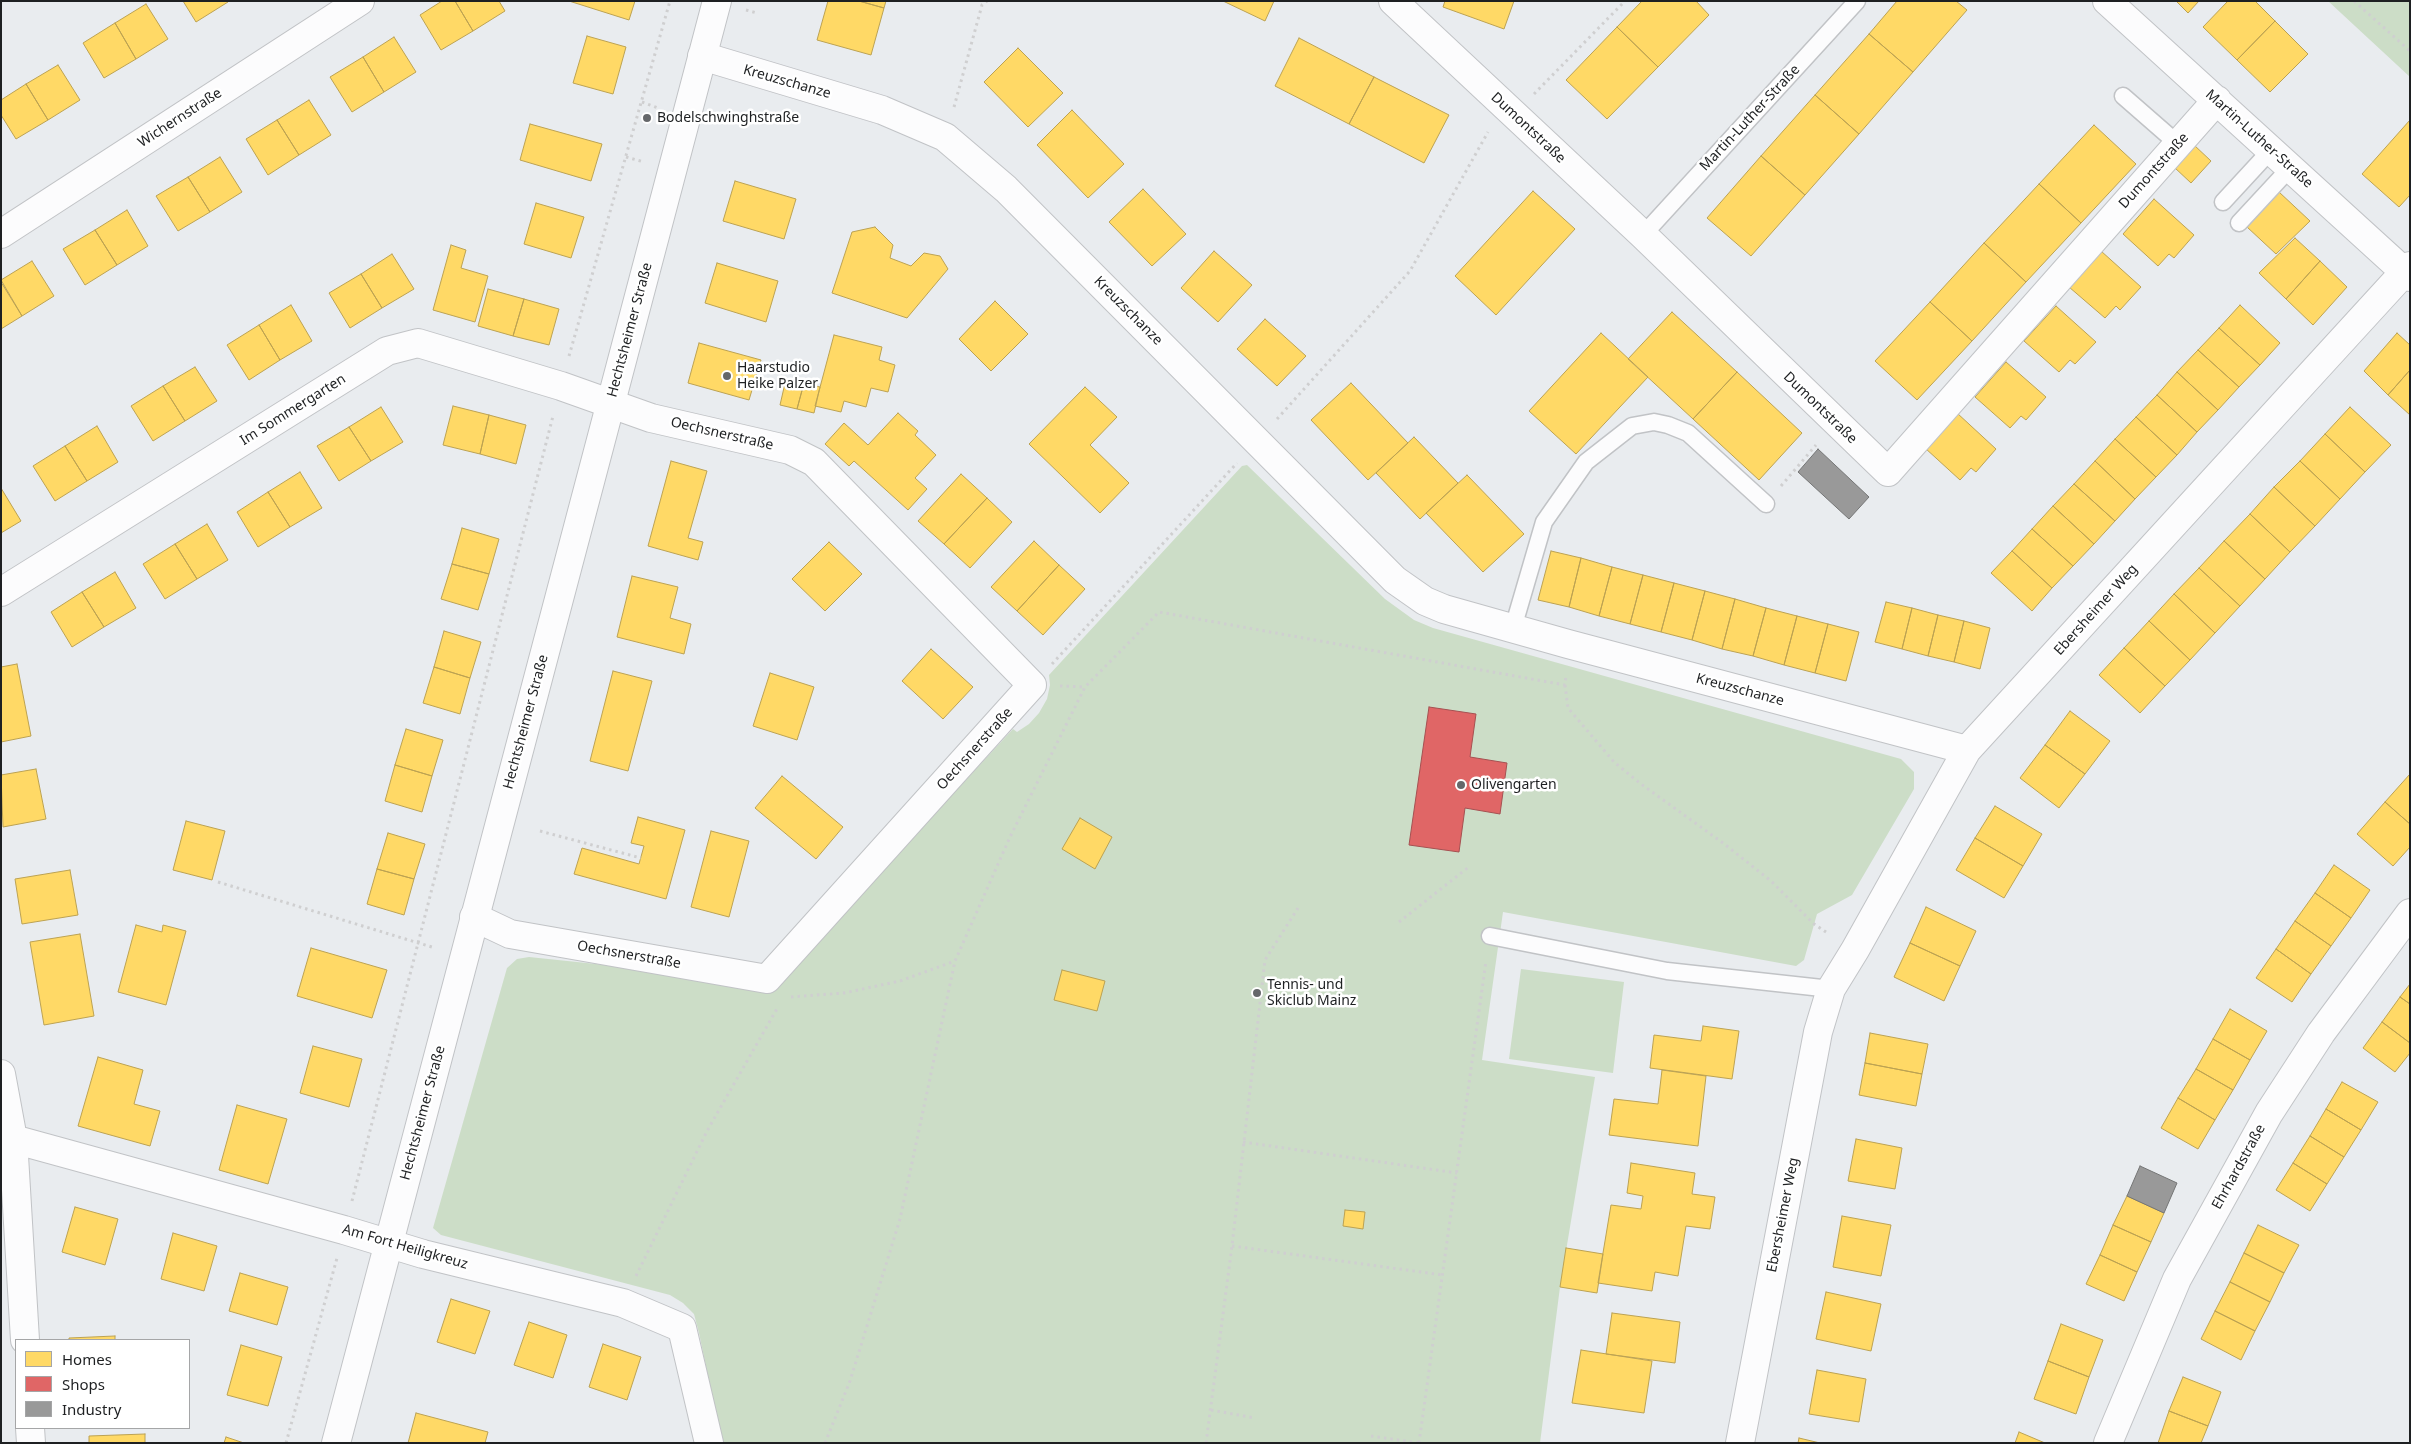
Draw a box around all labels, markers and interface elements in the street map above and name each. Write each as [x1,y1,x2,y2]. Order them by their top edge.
street label: Kreuzschanze [741,61,833,103]
street label: Martin-Luther-Straße [1697,61,1803,175]
street label: Wichernstraße [135,85,225,151]
street label: Martin-Luther-Straße [2202,86,2316,192]
street label: Dumontstraße [1487,89,1569,167]
place label: Bodelschwinghstraße [657,110,799,126]
marker: Bodelschwinghstraße [641,112,653,124]
street label: Dumontstraße [2116,130,2192,212]
street label: Hechtsheimer Straße [604,261,656,399]
street label: Kreuzschanze [1090,273,1166,349]
place label: Haarstudio Heike Palzer [737,360,818,392]
street label: Dumontstraße [1780,369,1860,447]
marker: Haarstudio Heike Palzer [721,370,733,382]
street label: Im Sommergarten [237,371,349,449]
street label: Oechsnerstraße [669,414,775,454]
street label: Ebersheimer Weg [2051,561,2141,659]
street label: Hechtsheimer Straße [500,653,552,791]
street label: Kreuzschanze [1694,670,1786,710]
street label: Oechsnerstraße [934,704,1016,794]
place label: Olivengarten [1471,777,1557,793]
marker: Olivengarten [1455,779,1467,791]
street label: Oechsnerstraße [576,938,682,972]
place label: Tennis- und Skiclub Mainz [1267,977,1356,1010]
marker: Tennis- und Skiclub Mainz [1251,987,1263,999]
street label: Hechtsheimer Straße [397,1044,449,1182]
street label: Ehrhardstraße [2209,1122,2269,1212]
street label: Ebersheimer Weg [1764,1156,1802,1274]
street label: Am Fort Heiligkreuz [340,1221,470,1273]
legend [15,1339,190,1429]
text: Homes [62,1349,112,1369]
text: Shops [62,1374,105,1394]
text: Industry [62,1399,121,1419]

